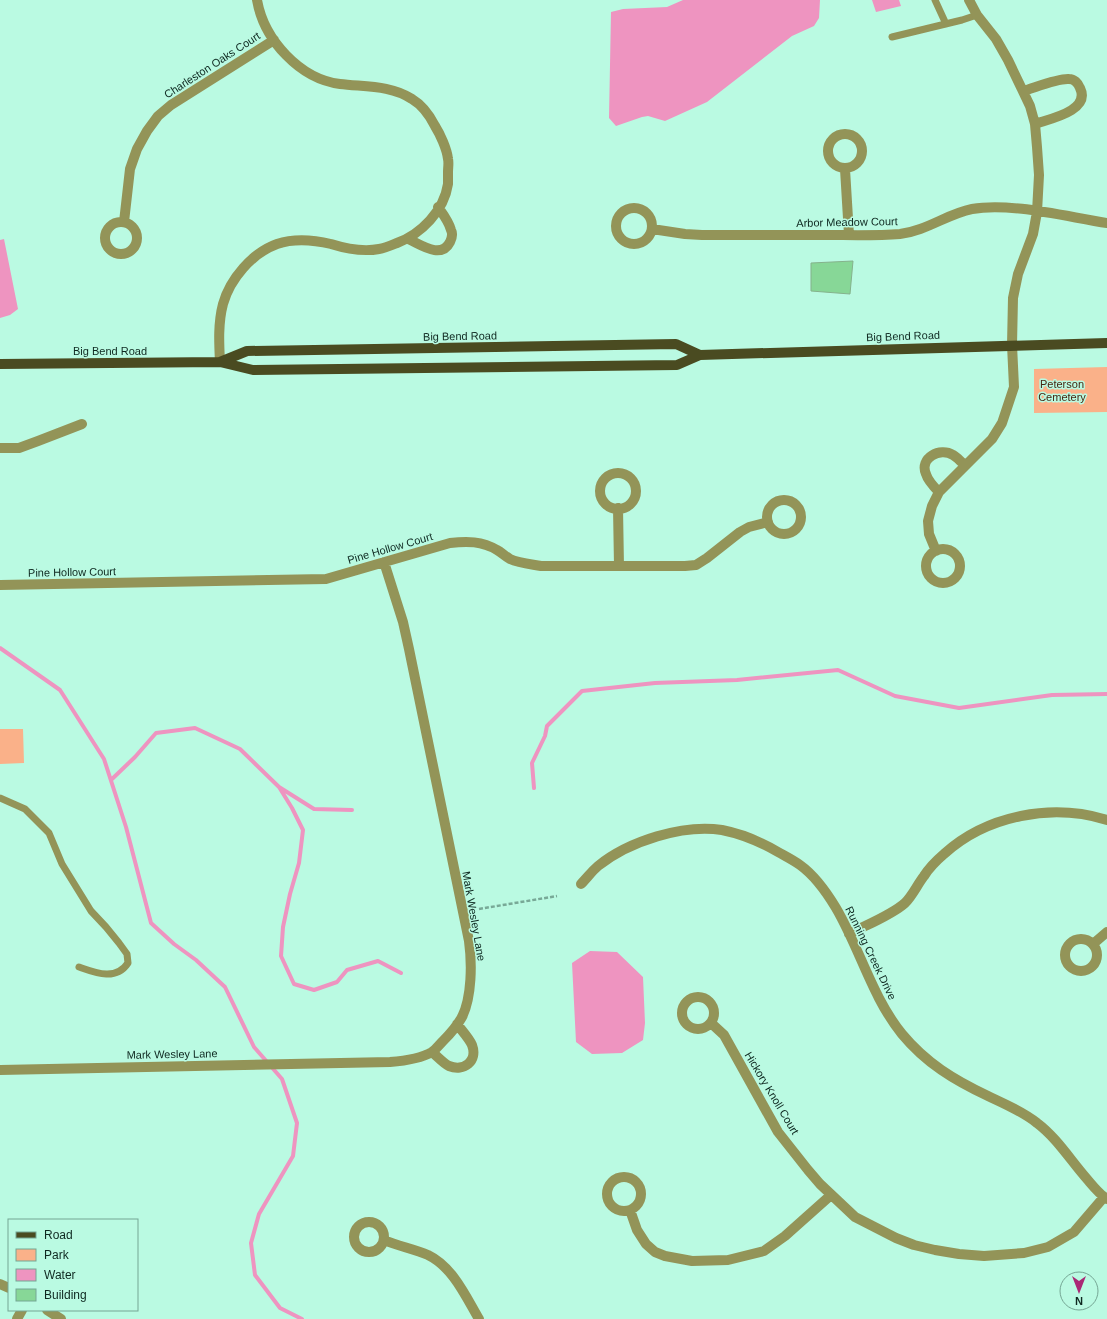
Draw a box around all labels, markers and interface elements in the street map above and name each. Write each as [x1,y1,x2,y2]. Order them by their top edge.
street label: Charleston Oaks Court [162,29,262,101]
street label: Arbor Meadow Court [796,215,898,229]
street label: Big Bend Road [423,329,497,343]
street label: Big Bend Road [866,329,940,343]
street label: Big Bend Road [73,345,147,357]
park label: Peterson Cemetery [1038,378,1086,403]
street label: Pine Hollow Court [346,530,434,566]
street label: Pine Hollow Court [28,565,116,579]
street label: Mark Wesley Lane [460,870,488,962]
street label: Running Creek Drive [843,904,899,1002]
street label: Mark Wesley Lane [126,1047,218,1061]
street label: Hickory Knoll Court [743,1050,801,1136]
legend [8,1219,138,1311]
text: Road [44,1228,73,1242]
text: Park [44,1248,70,1262]
text: Water [44,1268,76,1282]
north arrow [1059,1271,1099,1311]
text: Building [44,1288,87,1302]
text: N [1075,1295,1083,1307]

